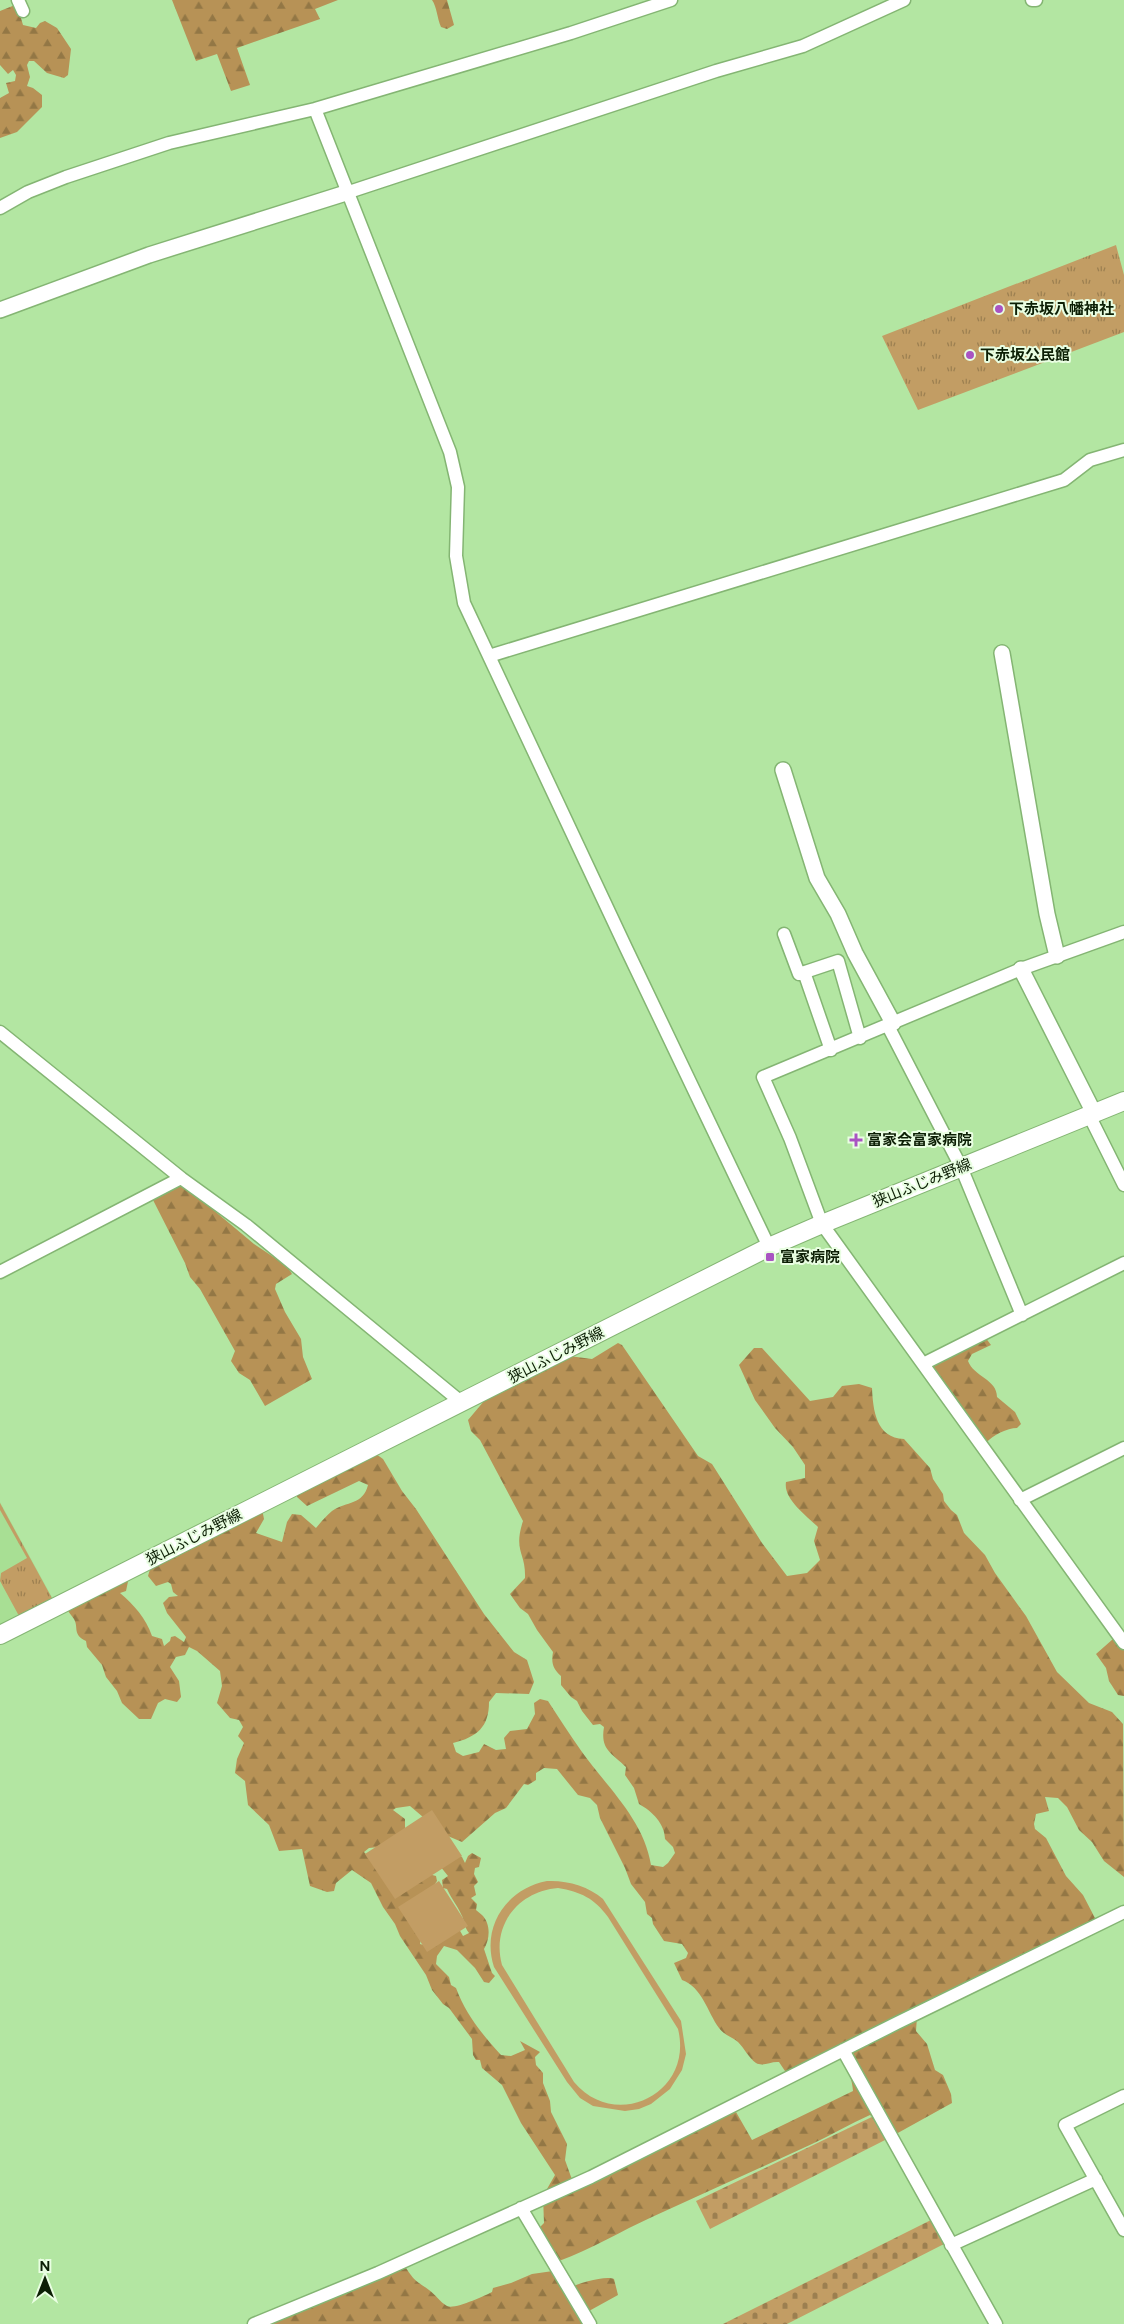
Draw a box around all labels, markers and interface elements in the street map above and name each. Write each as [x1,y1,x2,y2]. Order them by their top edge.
place label: 下赤坂八幡神社 [1009,300,1114,318]
marker: 下赤坂八幡神社 [993,303,1005,315]
place label: 下赤坂公民館 [980,346,1070,364]
marker: 下赤坂公民館 [964,349,976,361]
place label: 富家会富家病院 [867,1131,972,1149]
marker: 富家会富家病院 [849,1133,863,1147]
street label: 狭山ふじみ野線 [870,1155,974,1211]
place label: 富家病院 [780,1248,840,1266]
marker: 富家病院 [764,1251,776,1263]
street label: 狭山ふじみ野線 [505,1323,607,1387]
street label: 狭山ふじみ野線 [143,1505,245,1569]
north arrow [20,2254,70,2304]
text: N [40,2258,50,2275]

